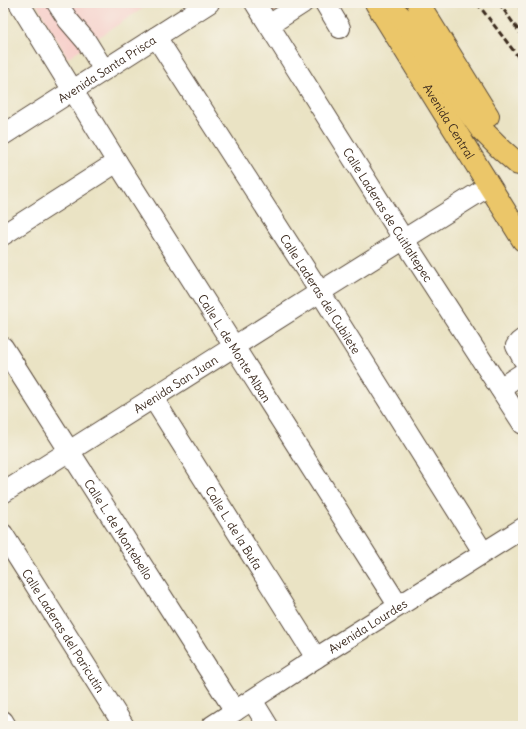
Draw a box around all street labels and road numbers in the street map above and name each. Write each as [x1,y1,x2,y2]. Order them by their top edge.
street label: Avenida Santa Prisca [55,32,159,106]
street label: Avenida Central [420,81,478,161]
street label: Calle Laderas de Cuitlaltepec [340,145,436,284]
street label: Calle Laderas del Cubilete [277,231,364,356]
street label: Calle L. de Monte Alban [195,291,275,405]
street label: Avenida San Juan [130,352,220,416]
street label: Calle L. de Montebello [81,476,157,583]
street label: Calle L. de la Bufa [203,483,266,572]
street label: Calle Laderas del Paricutín [19,566,108,695]
street label: Avenida Lourdes [325,595,410,656]

